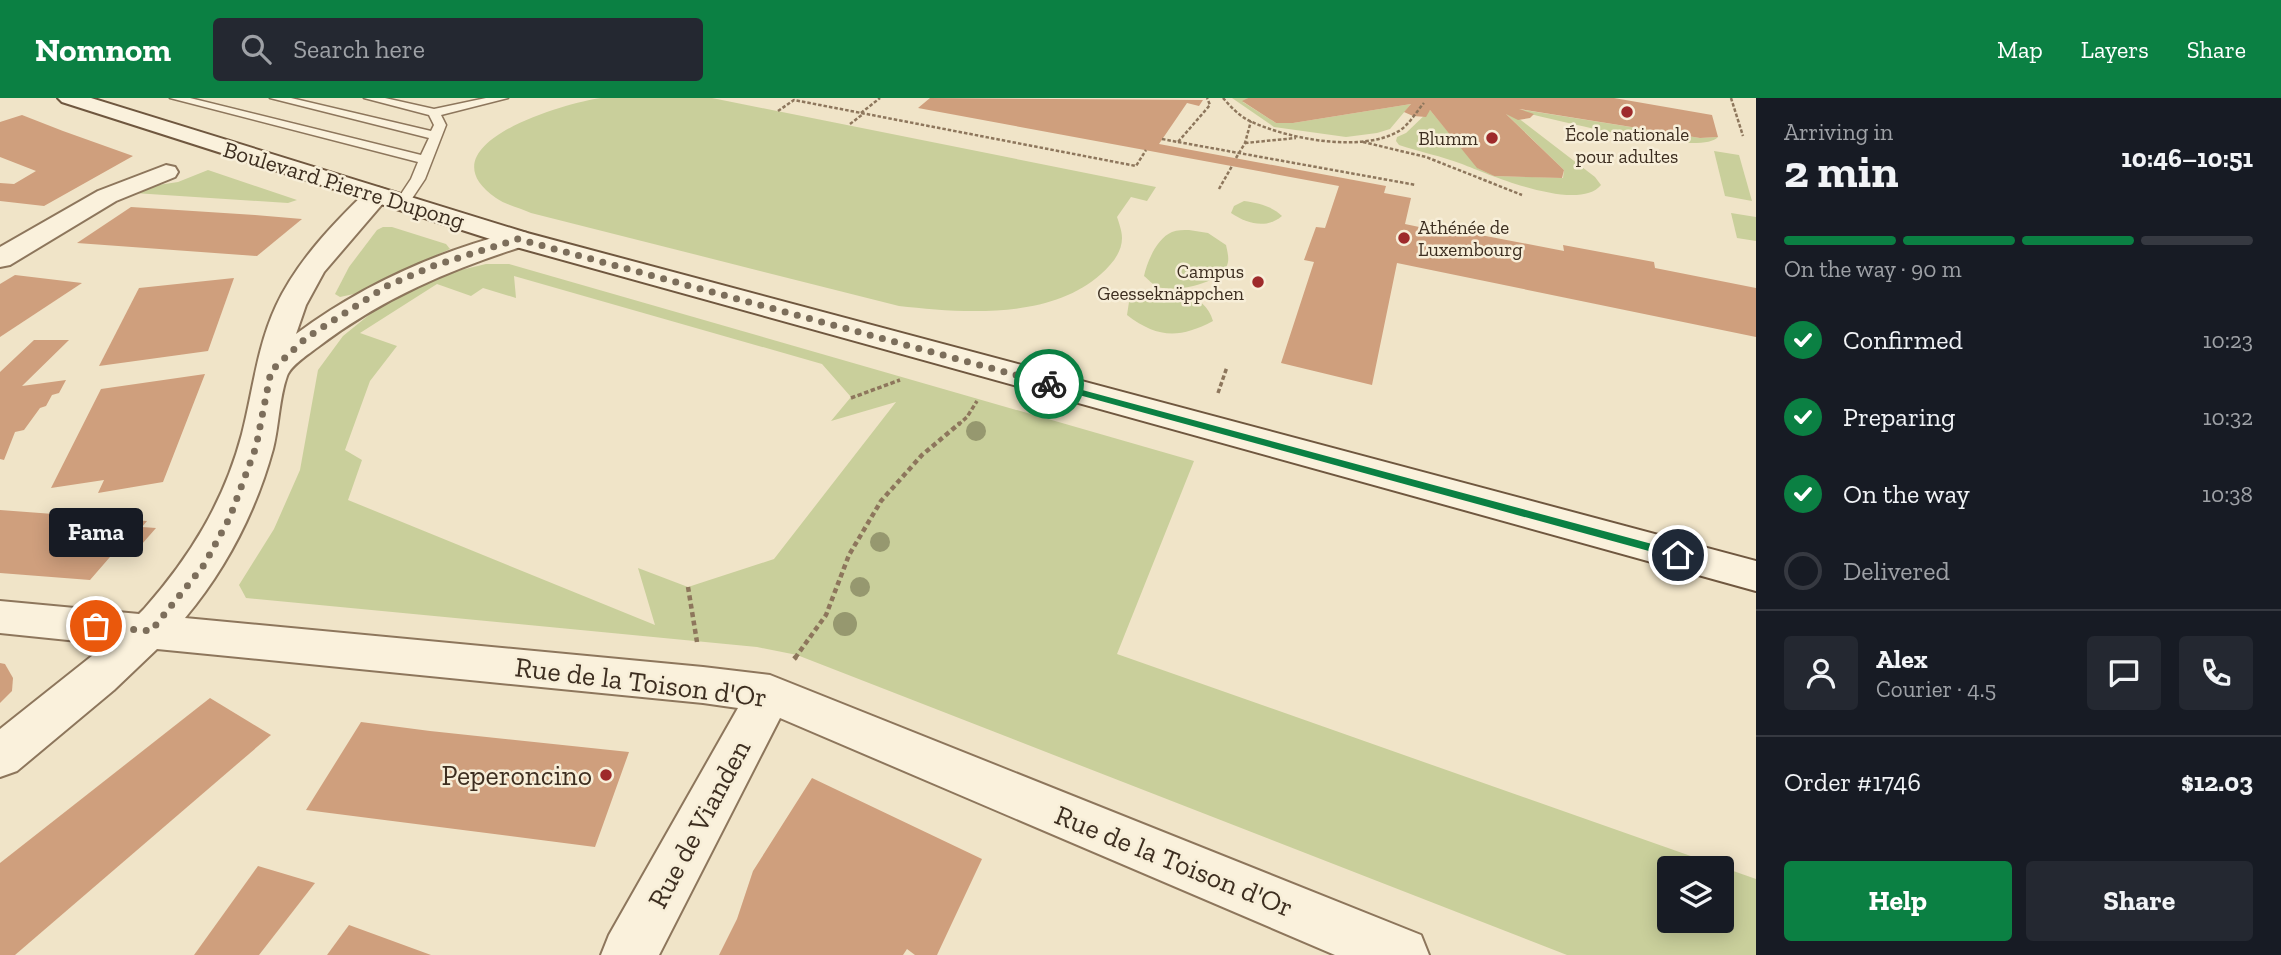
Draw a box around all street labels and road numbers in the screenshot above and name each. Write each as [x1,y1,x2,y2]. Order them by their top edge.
street label: Boulevard Pierre Dupong [220,135,468,235]
street label: Rue de la Toison d'Or [513,650,769,714]
street label: Rue de Vianden [641,734,757,914]
street label: Rue de la Toison d'Or [1050,798,1298,924]

